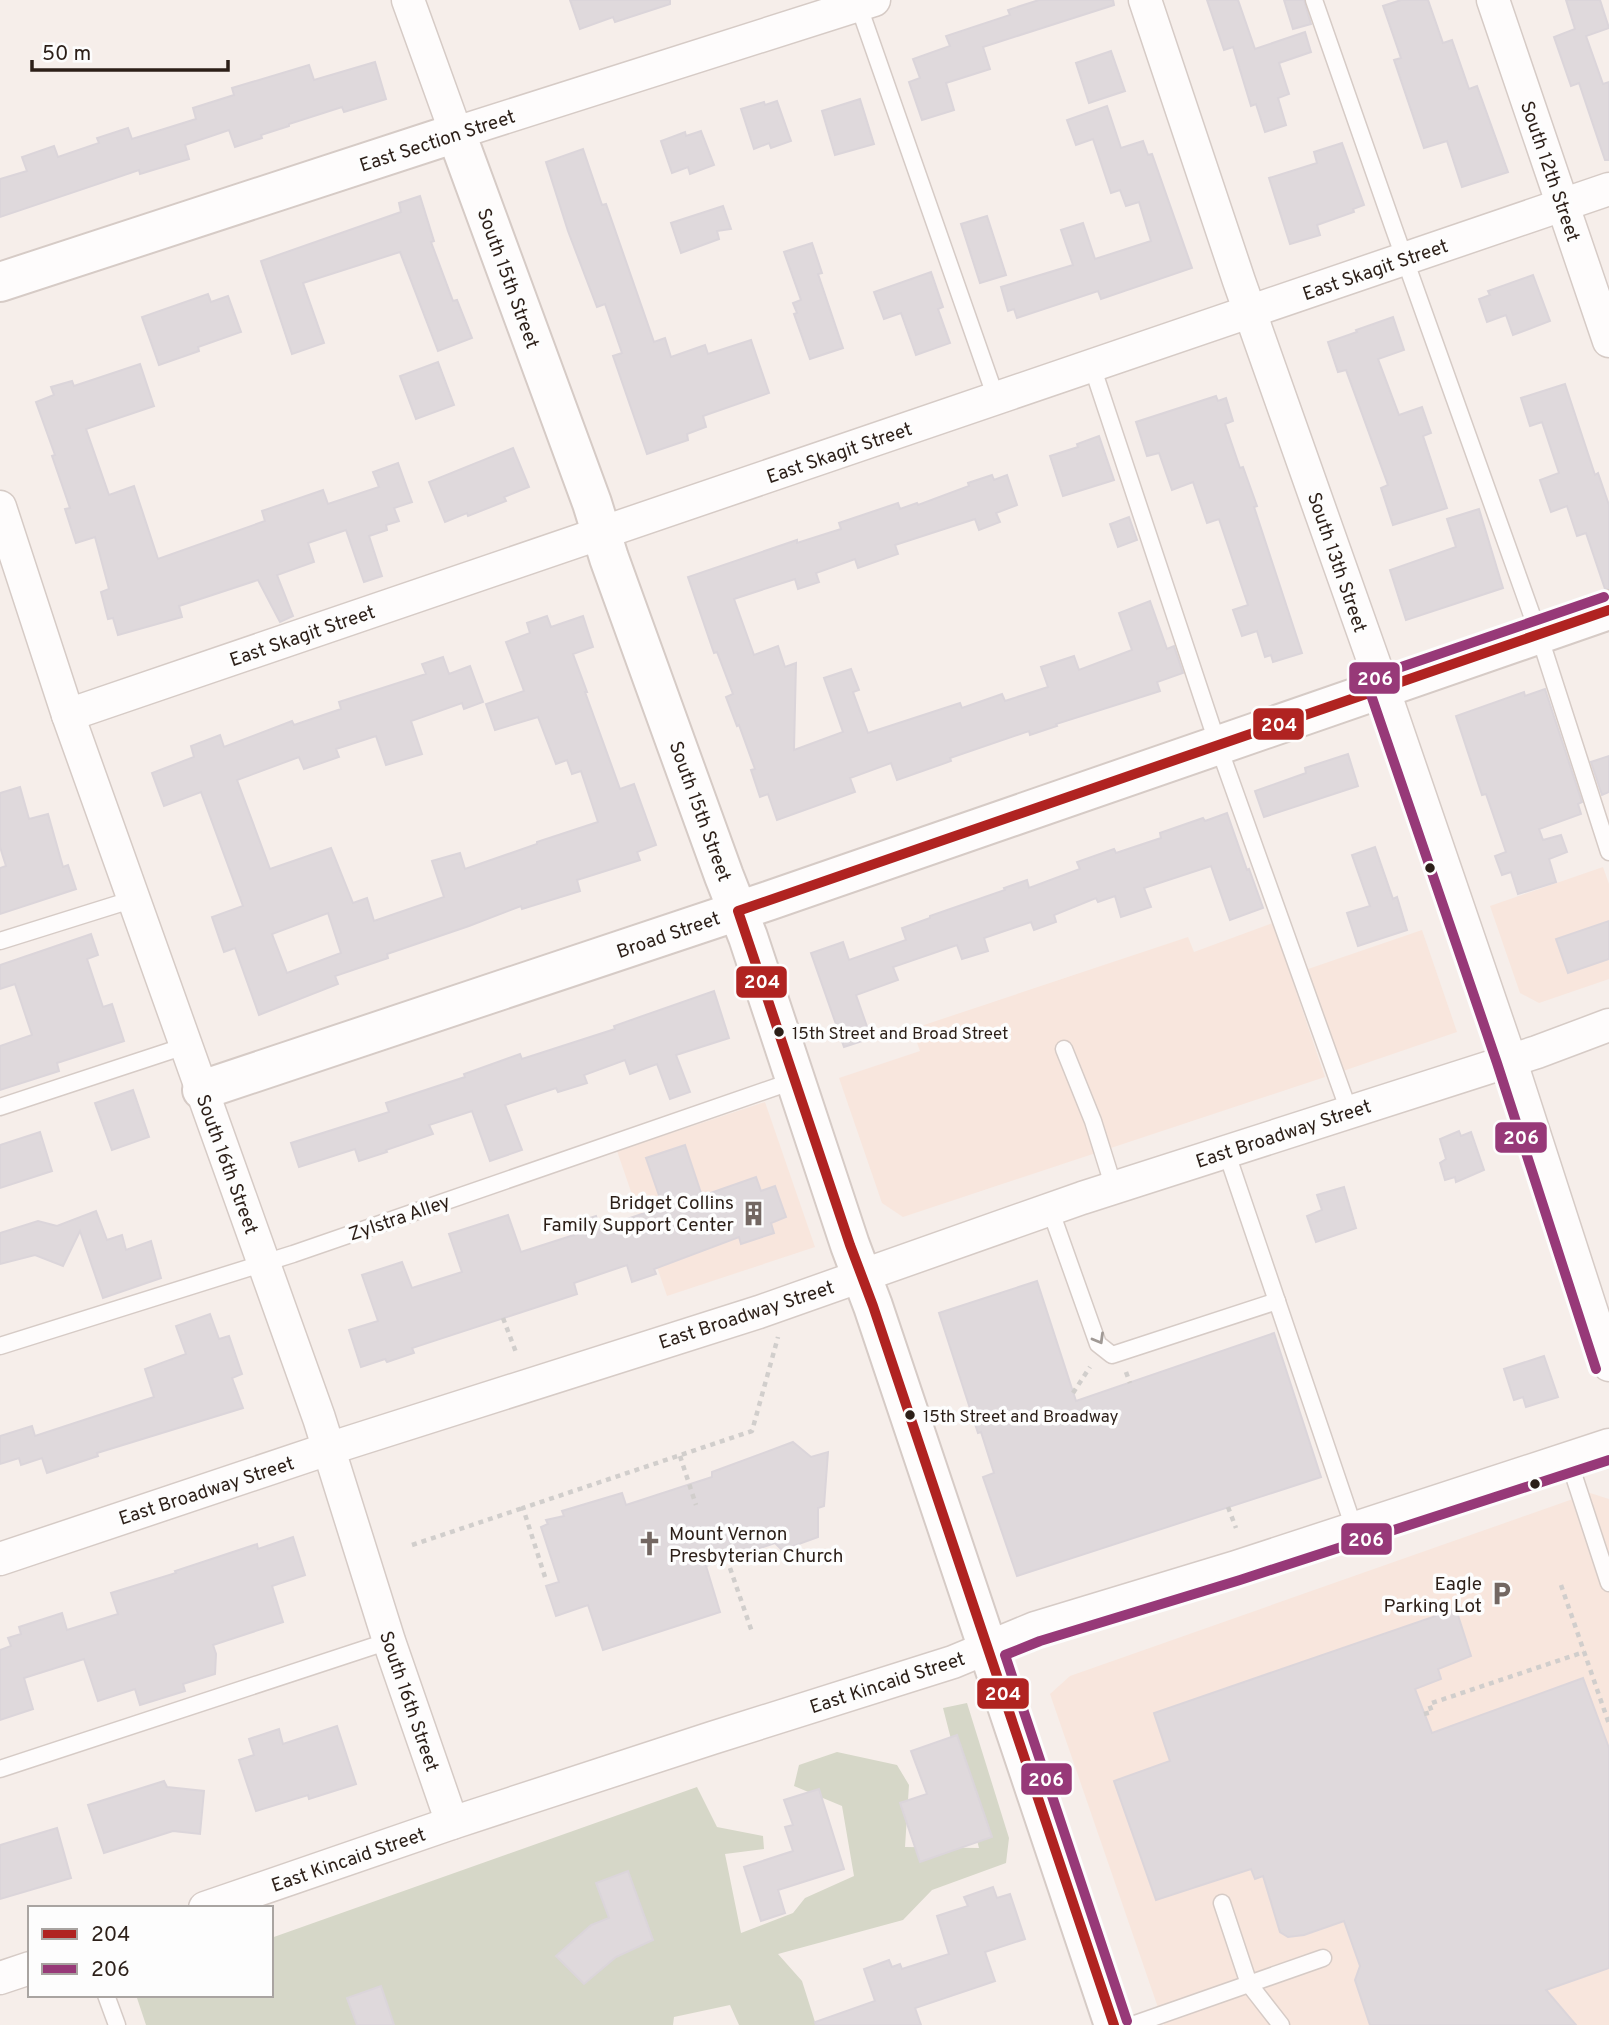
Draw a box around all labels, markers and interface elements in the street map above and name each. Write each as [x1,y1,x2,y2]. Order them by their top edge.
scale bar [32,28,228,72]
text: 50 m [42,41,91,68]
street label: South 12th Street [1514,98,1584,245]
street label: East Section Street [357,105,518,178]
street label: South 15th Street [471,205,544,352]
street label: East Skagit Street [1300,235,1452,307]
street label: East Skagit Street [764,418,916,490]
street label: South 13th Street [1301,489,1371,636]
street label: East Skagit Street [227,601,379,673]
line badge: 206 [1348,661,1401,695]
text: 206 [1357,668,1393,692]
line badge: 204 [1252,707,1305,741]
text: 204 [1261,714,1297,738]
street label: South 15th Street [663,738,736,885]
unlabelled marker [1423,861,1437,875]
street label: Broad Street [614,907,724,965]
line badge: 204 [735,965,788,999]
text: 204 [744,971,780,995]
place label: 15th Street and Broad Street [792,1024,1009,1046]
marker: 15th Street and Broad Street [772,1025,786,1039]
street label: South 16th Street [190,1092,263,1238]
street label: East Broadway Street [1193,1095,1374,1175]
line badge: 206 [1494,1121,1548,1154]
text: 206 [1503,1127,1539,1151]
street label: Zylstra Alley [346,1190,454,1247]
place label: Bridget Collins Family Support Center [542,1192,735,1238]
building icon: Bridget Collins Family Support Center [740,1199,768,1227]
street label: East Broadway Street [656,1276,837,1356]
one-way arrow [1091,1331,1104,1344]
place label: 15th Street and Broadway [923,1407,1119,1429]
marker: 15th Street and Broadway [903,1408,917,1422]
street label: East Broadway Street [116,1452,297,1532]
unlabelled marker [1528,1477,1542,1491]
line badge: 206 [1340,1522,1393,1556]
place label: Mount Vernon Presbyterian Church [669,1523,844,1569]
text: 206 [1348,1529,1384,1553]
church icon: Mount Vernon Presbyterian Church [635,1530,663,1558]
place label: Eagle Parking Lot [1384,1573,1482,1619]
parking icon: Eagle Parking Lot [1488,1580,1516,1608]
street label: South 16th Street [373,1628,443,1775]
street label: East Kincaid Street [807,1648,968,1720]
line badge: 204 [976,1677,1030,1710]
text: 204 [985,1683,1021,1707]
line badge: 206 [1020,1762,1073,1796]
text: 206 [1028,1769,1064,1793]
street label: East Kincaid Street [268,1823,429,1899]
legend [28,1906,273,1997]
text: 204 [91,1922,130,1949]
text: 206 [91,1957,130,1984]

